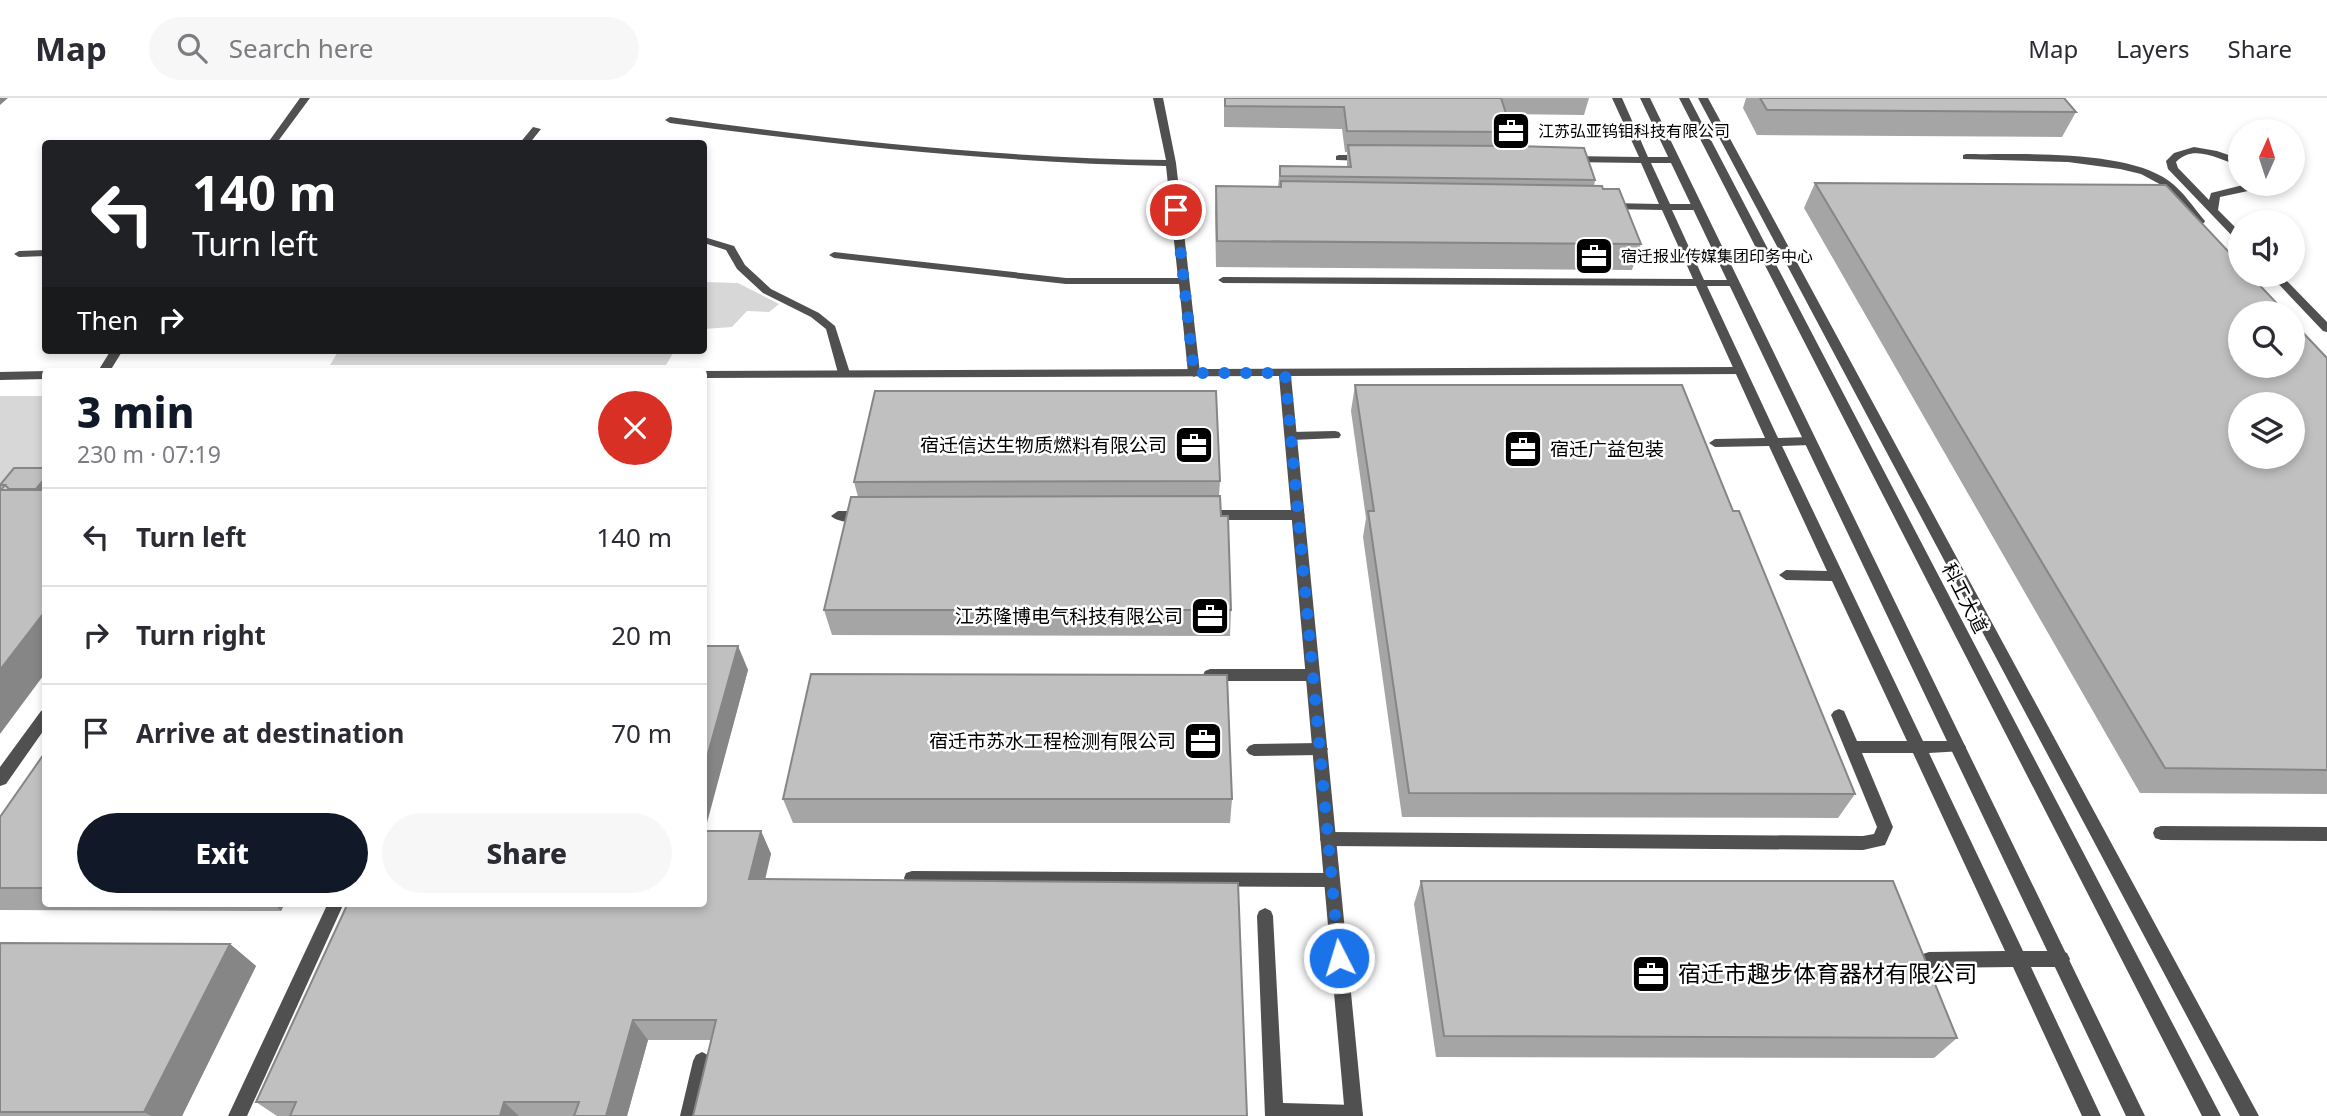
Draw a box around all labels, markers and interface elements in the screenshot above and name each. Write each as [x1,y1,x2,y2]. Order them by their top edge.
search box [149,17,639,80]
text: Map [35,26,107,71]
icon: search [173,29,211,67]
text: Search here [229,30,373,66]
text: Map [2028,32,2078,65]
text: Layers [2116,32,2190,65]
text: Share [2228,32,2292,65]
office icon: 江苏弘亚钨钼科技有限公司 [1490,110,1532,152]
north arrow [2228,119,2305,196]
map controls [2228,119,2305,469]
place label: 江苏弘亚钨钼科技有限公司 [1538,120,1730,142]
text: 140 m [192,159,337,225]
icon: left [77,168,168,259]
pin [1146,180,1206,240]
icon: arrive [1157,191,1195,229]
button: sound [2228,210,2305,287]
text: Turn left [192,222,318,265]
office icon: 宿迁报业传媒集团印务中心 [1573,235,1615,277]
place label: 宿迁报业传媒集团印务中心 [1621,245,1813,267]
icon: right [152,301,190,339]
button: search [2228,301,2305,378]
text: Then [77,302,138,338]
text: 3 min [77,383,194,440]
button: close [598,391,672,465]
button: layers [2228,392,2305,469]
office icon: 宿迁信达生物质燃料有限公司 [1173,424,1215,466]
office icon: 宿迁广益包装 [1502,428,1544,470]
place label: 宿迁信达生物质燃料有限公司 [920,432,1167,458]
place label: 宿迁广益包装 [1550,436,1664,462]
text: 230 m · 07:19 [77,438,221,470]
icon: left [77,518,115,556]
text: Turn left [136,519,247,555]
text: 140 m [596,519,672,555]
street label: 科工大道 [1936,558,1994,638]
office icon: 江苏隆博电气科技有限公司 [1189,595,1231,637]
place label: 江苏隆博电气科技有限公司 [955,603,1183,629]
icon: right [77,616,115,654]
text: Turn right [136,617,266,653]
text: 20 m [611,617,672,653]
icon: arrive [77,714,115,752]
text: Arrive at destination [136,715,405,751]
text: 70 m [611,715,672,751]
office icon: 宿迁市苏水工程检测有限公司 [1182,720,1224,762]
place label: 宿迁市苏水工程检测有限公司 [929,728,1176,754]
button: Exit [77,813,368,893]
button: Share [382,813,672,893]
position arrow [1302,921,1376,995]
office icon: 宿迁市趣步体育器材有限公司 [1630,953,1672,995]
place label: 宿迁市趣步体育器材有限公司 [1678,957,1977,989]

